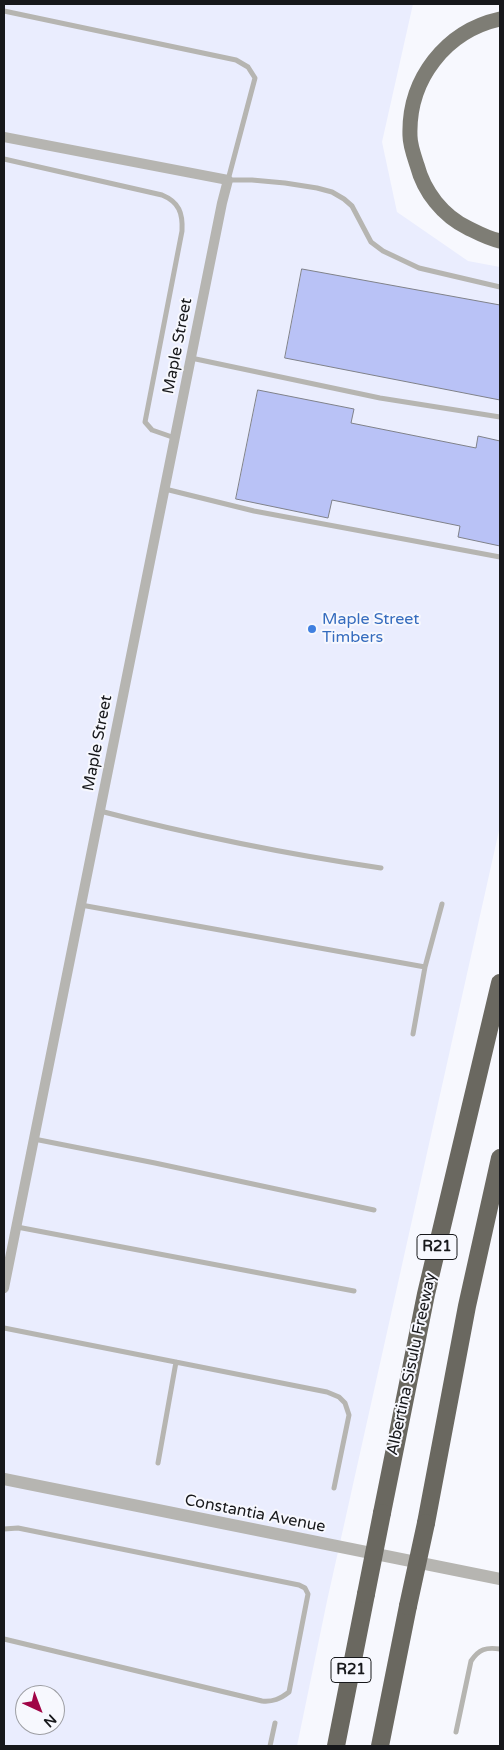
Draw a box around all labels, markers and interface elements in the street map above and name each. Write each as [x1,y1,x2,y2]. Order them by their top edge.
street label: Maple Street [159,296,197,396]
place label: Maple Street Timbers [322,610,419,648]
marker: Maple Street Timbers [306,623,318,635]
street label: Maple Street [79,693,117,793]
road number: R21 [417,1234,457,1260]
street label: Albertina Sisulu Freeway [383,1271,441,1457]
street label: Constantia Avenue [183,1491,327,1537]
road number: R21 [331,1658,371,1682]
north arrow [15,1685,65,1735]
text: N [40,1711,60,1731]

